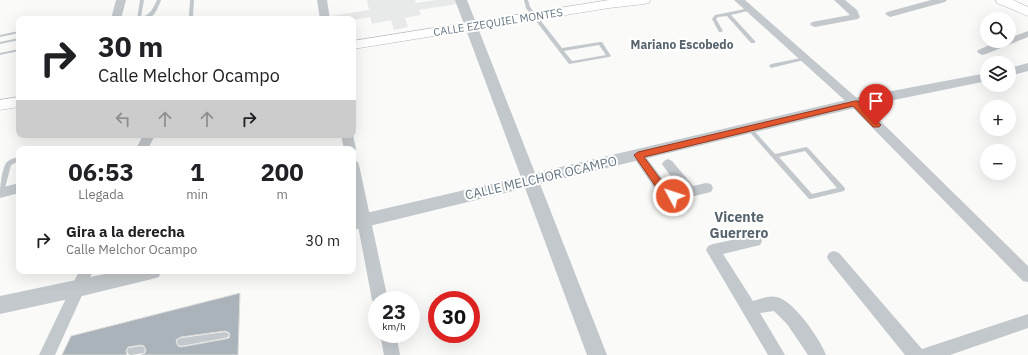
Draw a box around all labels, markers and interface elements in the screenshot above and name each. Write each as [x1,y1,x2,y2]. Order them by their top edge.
street label: CALLE EZEQUIEL MONTES [432,5,564,39]
map controls [980,12,1016,180]
button: search [980,12,1016,48]
text: 30 m [98,28,163,65]
icon: right [32,32,84,84]
district label: Mariano Escobedo [631,37,734,52]
button: layers [980,56,1016,92]
text: Calle Melchor Ocampo [98,64,280,87]
pin [859,84,893,125]
icon: arrive [865,90,887,112]
button: + [980,100,1016,136]
icon: left [112,108,134,130]
icon: ahead [154,108,176,130]
icon: ahead [196,108,218,130]
icon: right [238,108,260,130]
button: − [980,144,1016,180]
street label: CALLE MELCHOR OCAMPO [463,152,619,204]
text: 06:53 [68,156,134,188]
text: 1 [190,156,204,188]
text: 200 [260,156,304,188]
position arrow [652,175,694,217]
text: Llegada [78,186,124,203]
text: min [186,186,208,203]
text: m [276,186,288,203]
district label: Vicente Guerrero [710,208,769,242]
text: Gira a la derecha [66,222,185,241]
icon: right [32,229,54,251]
text: 30 m [305,231,340,250]
text: Calle Melchor Ocampo [66,241,197,258]
speed limit sign: 30 [428,291,480,343]
text: 23 [382,298,406,325]
text: km/h [382,320,406,333]

